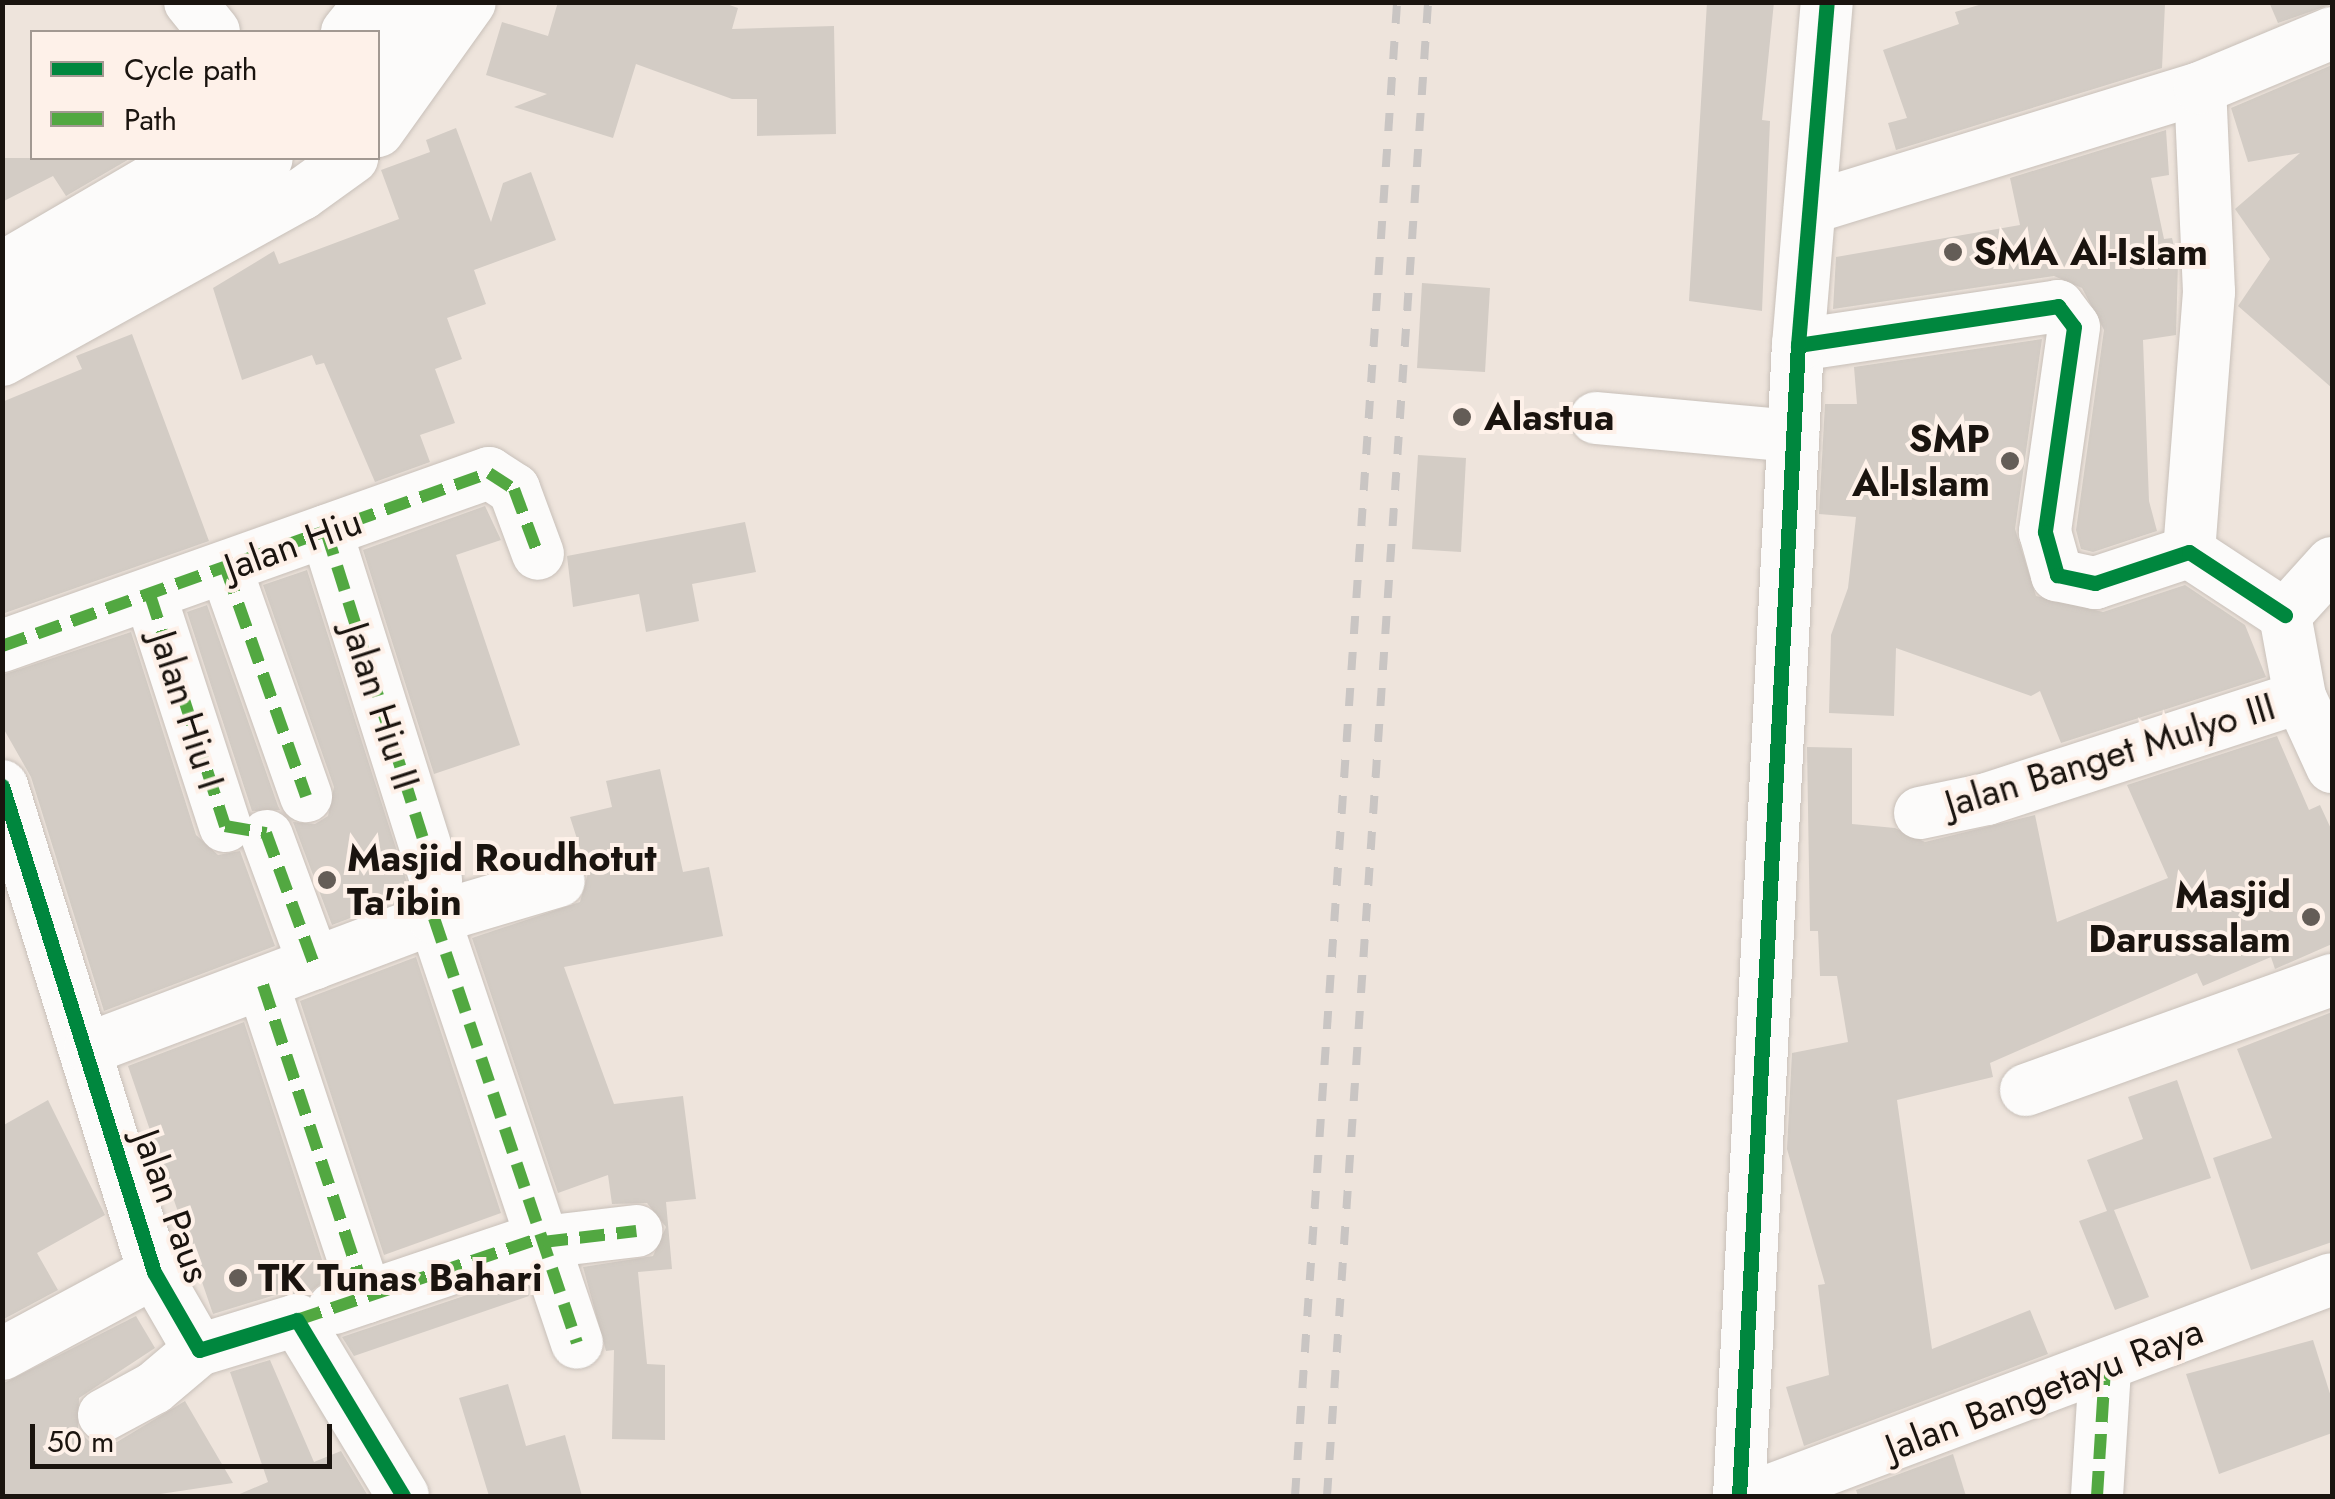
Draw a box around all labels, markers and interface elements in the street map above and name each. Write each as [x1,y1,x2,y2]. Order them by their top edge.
legend [30,30,380,160]
text: Cycle path [124,48,257,91]
text: Path [124,98,177,141]
place label: SMA Al-Islam [1973,229,2208,275]
marker: SMA Al-Islam [1942,241,1964,263]
place label: Alastua [1484,394,1614,440]
marker: Alastua [1449,404,1475,430]
place label: SMP Al-Islam [1852,416,1990,506]
marker: SMP Al-Islam [1999,450,2021,472]
street label: Jalan Hiu [218,498,368,590]
street label: Jalan Hiu II [333,617,429,795]
street label: Jalan Hiu I [140,625,234,795]
street label: Jalan Banget Mulyo III [1939,683,2281,827]
place label: Masjid Roudhotut Ta'ibin [347,835,657,924]
marker: Masjid Roudhotut Ta'ibin [316,869,338,891]
place label: Masjid Darussalam [2088,872,2291,962]
marker: Masjid Darussalam [2300,906,2322,928]
street label: Jalan Paus [123,1124,221,1288]
place label: TK Tunas Bahari [258,1255,542,1301]
marker: TK Tunas Bahari [227,1267,249,1289]
street label: Jalan Bangetayu Raya [1879,1307,2209,1471]
scale bar [35,1404,338,1466]
text: 50 m [47,1420,114,1463]

